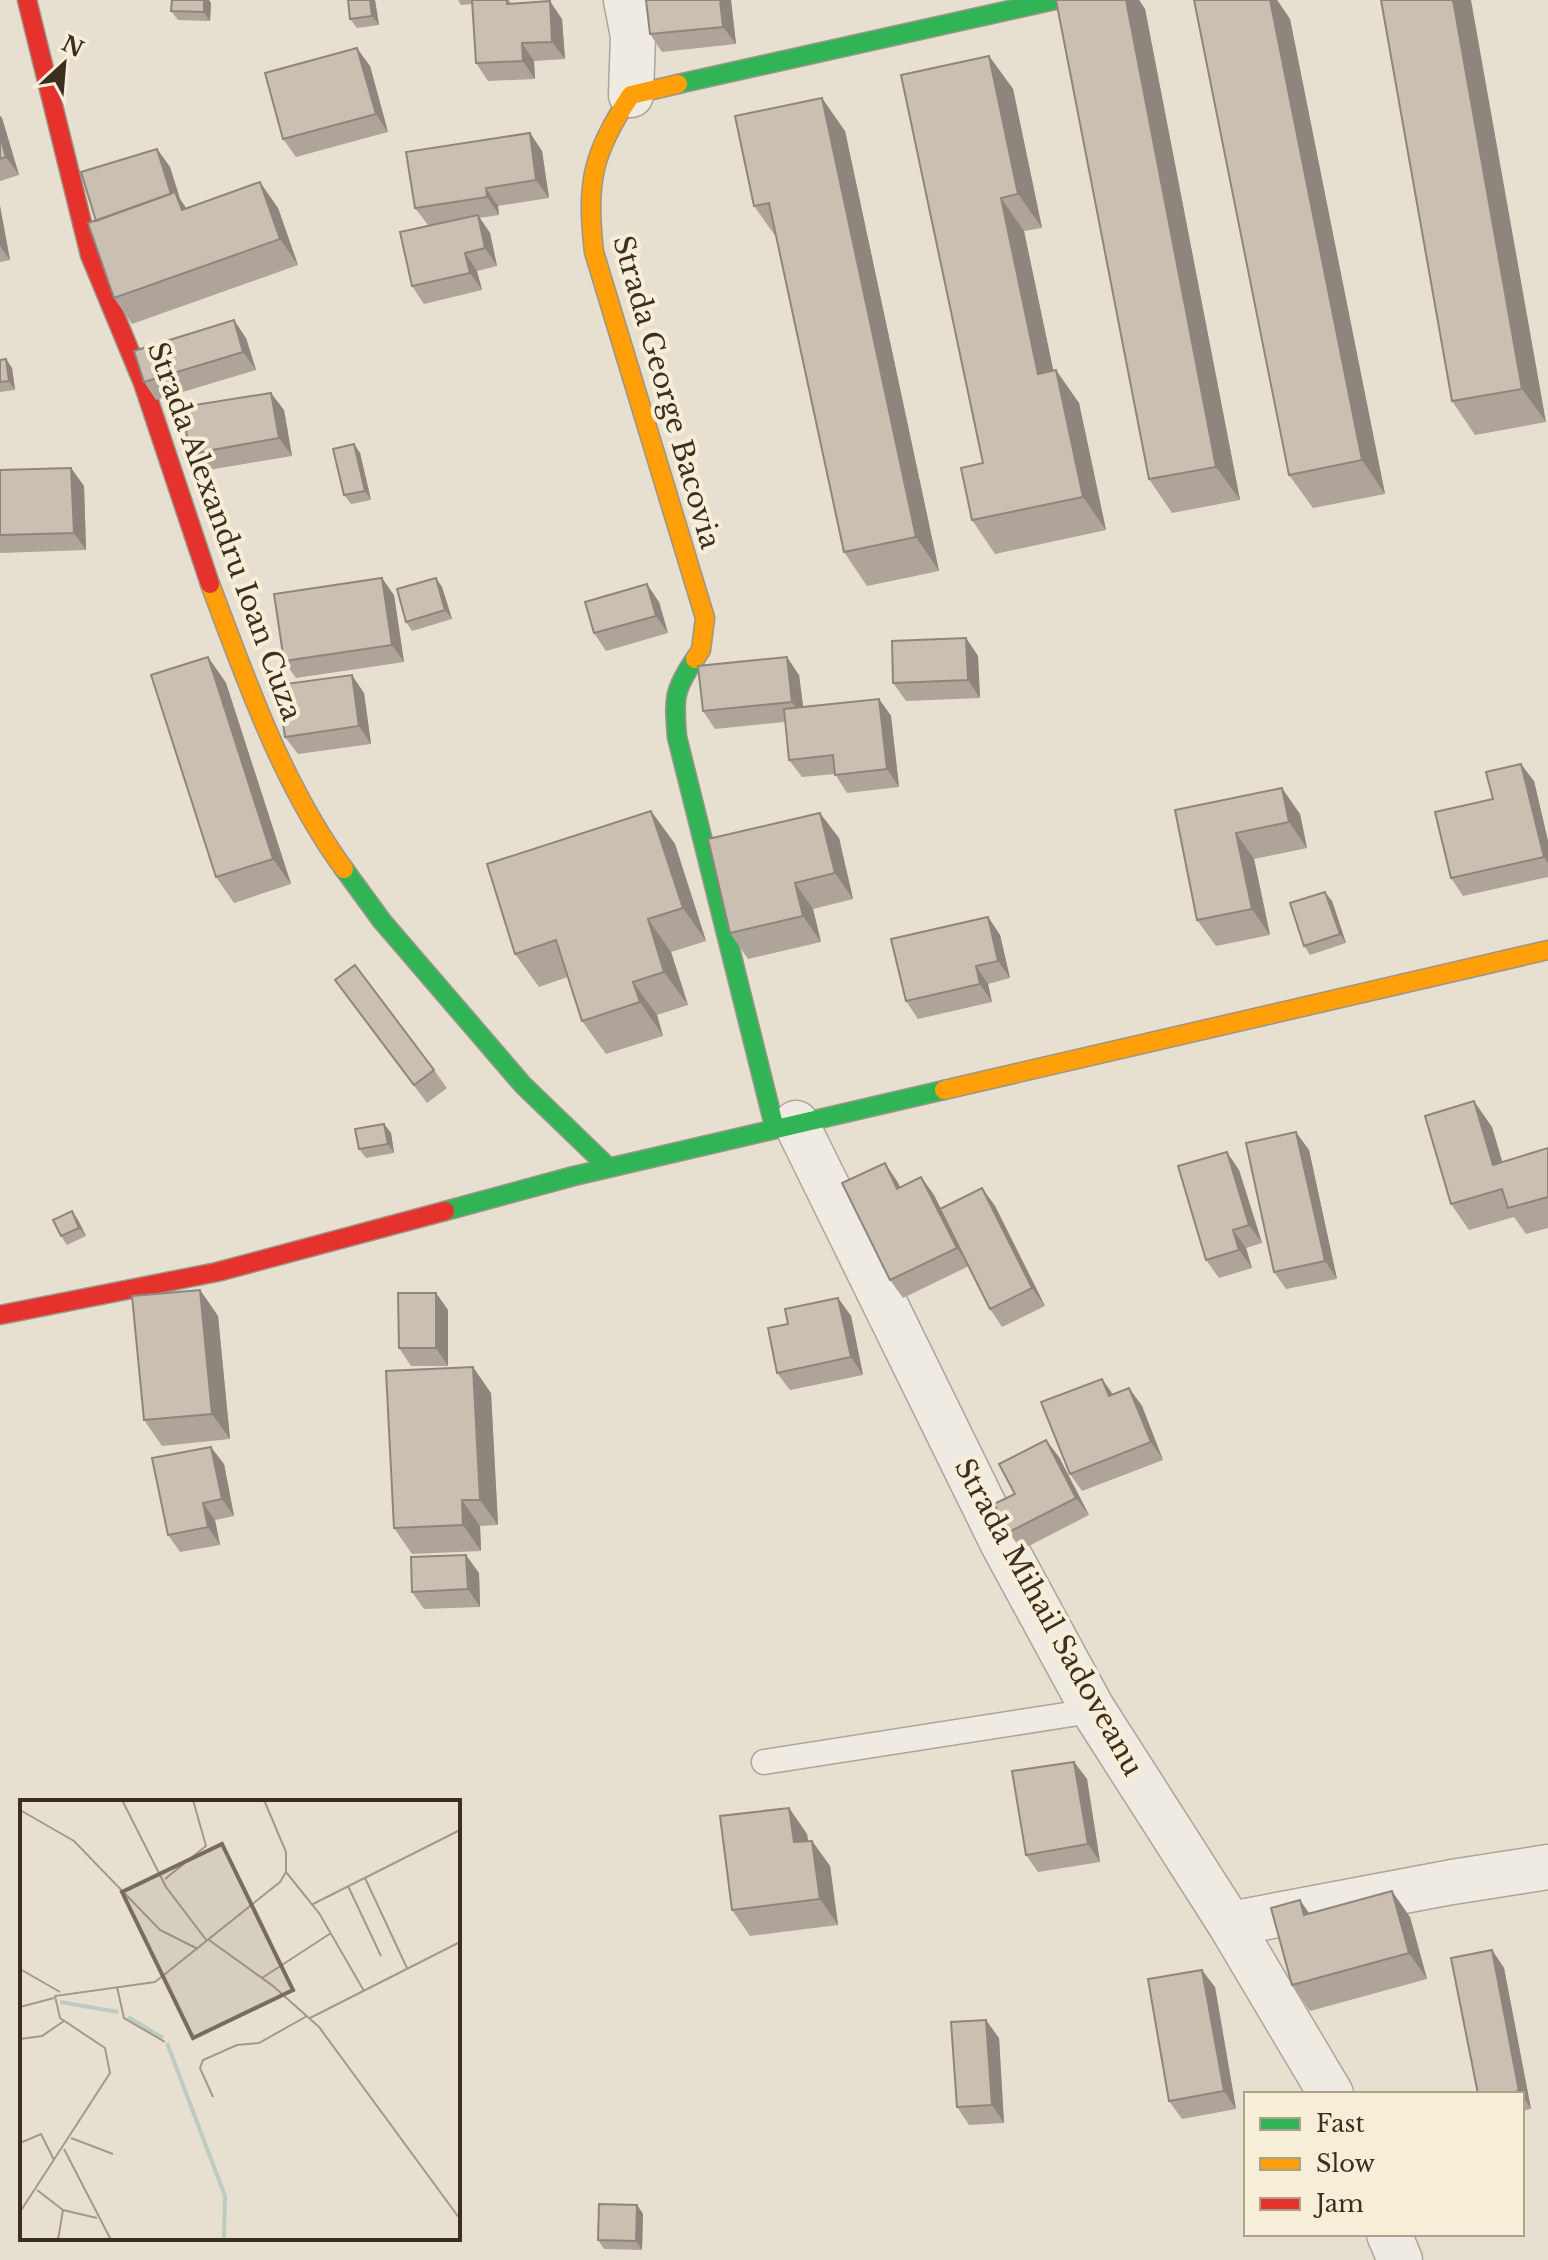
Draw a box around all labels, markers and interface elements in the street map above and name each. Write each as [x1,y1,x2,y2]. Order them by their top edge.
north arrow [24,24,104,104]
text: N [57,30,88,63]
street label: Strada George Bacovia [605,231,728,553]
street label: Strada Alexandru Ioan Cuza [140,337,310,726]
street label: Strada Mihail Sadoveanu [947,1452,1151,1782]
inset map [20,1800,460,2240]
legend [1244,2092,1524,2236]
text: Fast [1316,2109,1364,2138]
text: Slow [1316,2149,1375,2178]
text: Jam [1313,2189,1364,2218]

